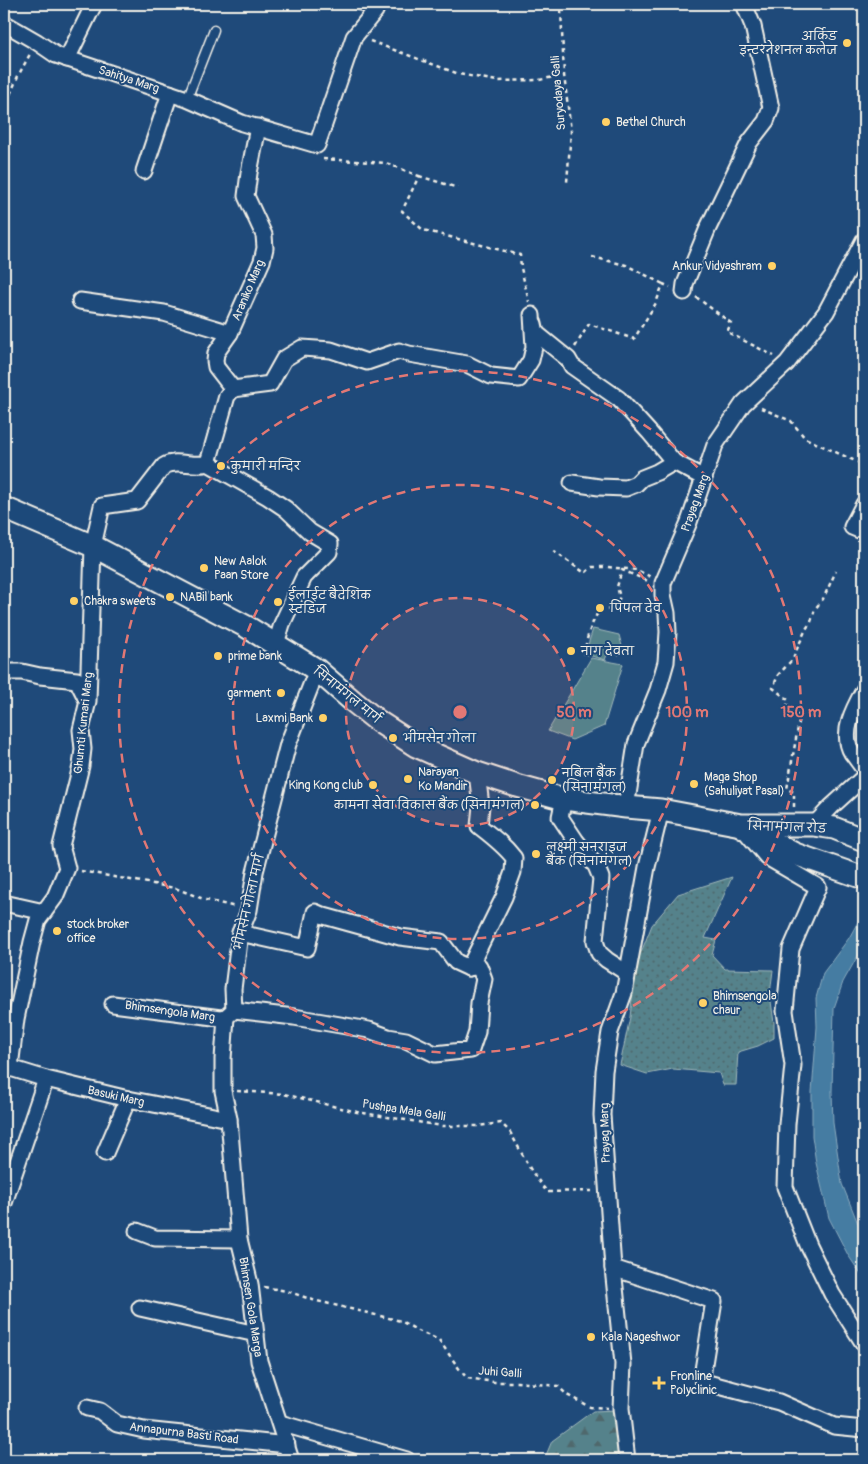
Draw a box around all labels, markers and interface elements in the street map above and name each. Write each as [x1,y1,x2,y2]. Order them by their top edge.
place label: अर्किड इन्टरनेशनल कलेज [739,27,838,58]
marker: अर्किड इन्टरनेशनल कलेज [841,37,853,49]
street label: Suryodaya Galli [548,55,569,131]
street label: Sahitya Marg [96,63,161,96]
place label: Bethel Church [616,115,686,130]
marker: Bethel Church [600,116,612,128]
street label: Araniko Marg [229,257,268,323]
place label: Ankur Vidyashram [672,259,762,274]
marker: Ankur Vidyashram [766,260,778,272]
place label: कुमारी मन्दिर [230,456,302,474]
marker: कुमारी मन्दिर [215,460,227,472]
street label: Prayag Marg [678,472,713,534]
place label: New Aalok Paan Store [214,554,269,583]
marker: New Aalok Paan Store [198,562,210,574]
place label: ईलाईट बैदेशिक स्टडिज [288,584,371,617]
place label: NABil bank [180,590,233,605]
marker: NABil bank [164,591,176,603]
place label: Chakra sweets [84,594,156,609]
marker: Chakra sweets [68,595,80,607]
marker: ईलाईट बैदेशिक स्टडिज [272,596,284,608]
place label: पिपल देव [609,597,663,616]
marker: पिपल देव [594,602,606,614]
place label: नाग देवता [580,642,635,659]
marker: नाग देवता [565,645,577,657]
place label: prime bank [228,649,282,664]
marker: prime bank [212,650,224,662]
street label: सिनामंगल मार्ग [309,661,385,728]
street label: Ghumti Kumari Marg [71,671,96,775]
place label: garment [227,686,271,701]
marker: garment [275,687,287,699]
centre of rings [451,703,469,721]
text: 50 m [557,703,591,722]
text: 100 m [666,703,708,722]
text: 150 m [781,703,821,722]
place label: Laxmi Bank [255,711,313,726]
marker: Laxmi Bank [317,712,329,724]
place label: भीमसेन गोला [402,727,477,746]
marker: भीमसेन गोला [387,732,399,744]
place label: नबिल बैंक (सिनामंगल) [561,763,627,795]
place label: Narayan Ko Mandir [418,765,468,794]
place label: Maga Shop (Sahuliyat Pasal) [704,770,785,799]
marker: Narayan Ko Mandir [402,773,414,785]
marker: नबिल बैंक (सिनामंगल) [546,774,558,786]
place label: King Kong club [288,778,363,793]
marker: Maga Shop (Sahuliyat Pasal) [688,778,700,790]
marker: King Kong club [367,779,379,791]
place label: कामना सेवा विकास बैंक (सिनामंगल) [334,794,525,813]
marker: कामना सेवा विकास बैंक (सिनामंगल) [529,799,541,811]
street label: सिनामंगल रोड [746,817,828,836]
place label: लक्ष्मी सनराइज बैंक (सिनामंगल) [545,838,633,869]
marker: लक्ष्मी सनराइज बैंक (सिनामंगल) [530,848,542,860]
street label: भीमसेन गोला मार्ग [227,851,268,953]
place label: stock broker office [67,917,130,946]
marker: stock broker office [51,925,63,937]
place label: Bhimsengola chaur [713,989,777,1018]
marker: Bhimsengola chaur [697,997,709,1009]
street label: Bhimsengola Marg [124,998,216,1025]
street label: Basuki Marg [86,1083,146,1110]
street label: Pushpa Mala Galli [361,1097,447,1124]
street label: Prayag Marg [597,1103,614,1163]
street label: Bhimsen Gola Marga [235,1256,266,1358]
place label: Kala Nageshwor [601,1330,681,1345]
marker: Kala Nageshwor [585,1331,597,1343]
street label: Juhi Galli [478,1363,522,1382]
place label: Fronline Polyclinic [670,1369,717,1398]
marker: Fronline Polyclinic [652,1376,666,1390]
street label: Annapurna Basti Road [128,1419,240,1448]

